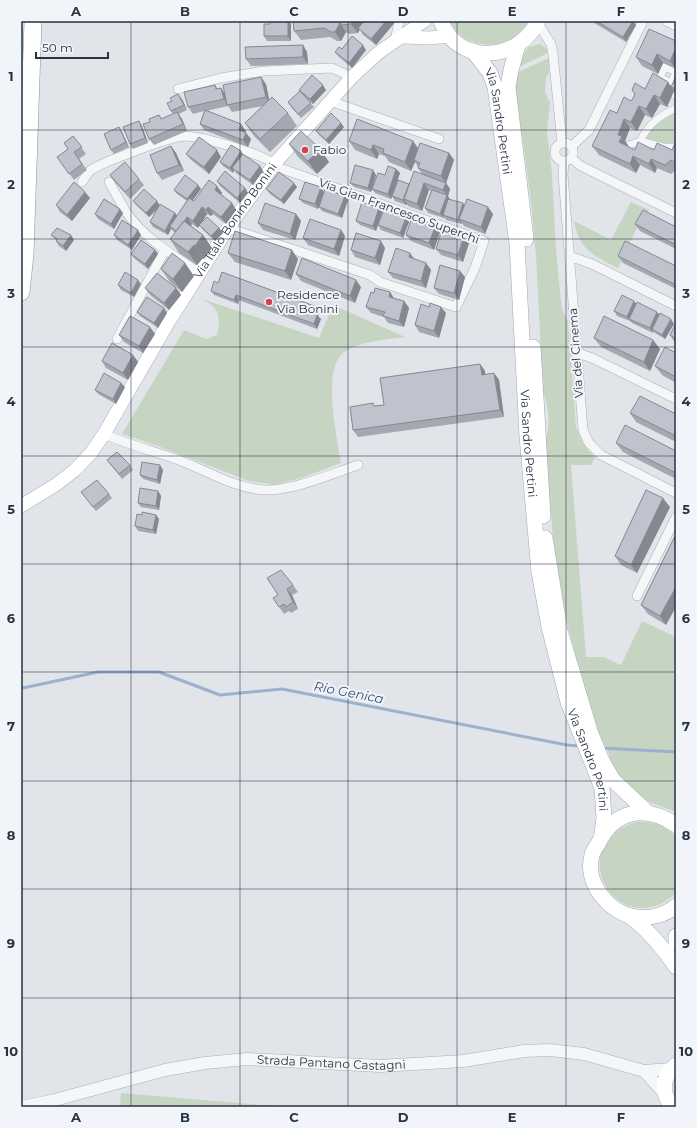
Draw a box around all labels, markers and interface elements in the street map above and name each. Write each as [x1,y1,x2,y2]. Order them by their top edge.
text: A [70,3,82,19]
text: B [180,3,190,19]
text: C [289,3,299,19]
text: D [398,3,409,19]
text: E [508,3,517,19]
text: F [617,3,625,19]
scale bar [36,34,108,60]
text: 50 m [42,40,73,55]
street label: Via Sandro Pertini [482,64,515,175]
text: 1 [8,68,14,84]
text: 1 [683,68,689,84]
place label: Fabio [313,142,346,157]
marker: Fabio [300,145,310,155]
street label: Via Italo Bonino Bonini [190,160,280,281]
street label: Via Gian Francesco Superchi [317,174,482,247]
text: 2 [7,176,15,192]
text: 2 [682,176,690,192]
text: 3 [6,285,15,301]
text: 3 [681,285,690,301]
place label: Residence Via Bonini [277,287,339,316]
marker: Residence Via Bonini [264,297,274,307]
street label: Via del Cinema [565,307,586,399]
street label: Via Sandro Pertini [518,389,540,498]
text: 4 [7,393,16,409]
text: 4 [682,393,691,409]
text: 5 [7,501,15,517]
text: 5 [682,501,690,517]
text: 6 [7,610,16,626]
text: 6 [682,610,691,626]
water label: Rio Genica [313,677,385,707]
street label: Via Sandro Pertini [564,706,612,812]
text: 7 [7,718,15,734]
text: 7 [682,718,690,734]
text: 8 [7,827,16,843]
text: 8 [682,827,691,843]
text: 9 [7,935,15,951]
text: 9 [682,935,690,951]
text: 10 [4,1043,18,1059]
text: 10 [679,1043,693,1059]
street label: Strada Pantano Castagni [257,1052,406,1073]
text: A [70,1109,82,1125]
text: B [180,1109,190,1125]
text: C [289,1109,299,1125]
text: D [398,1109,409,1125]
text: E [508,1109,517,1125]
text: F [617,1109,625,1125]

